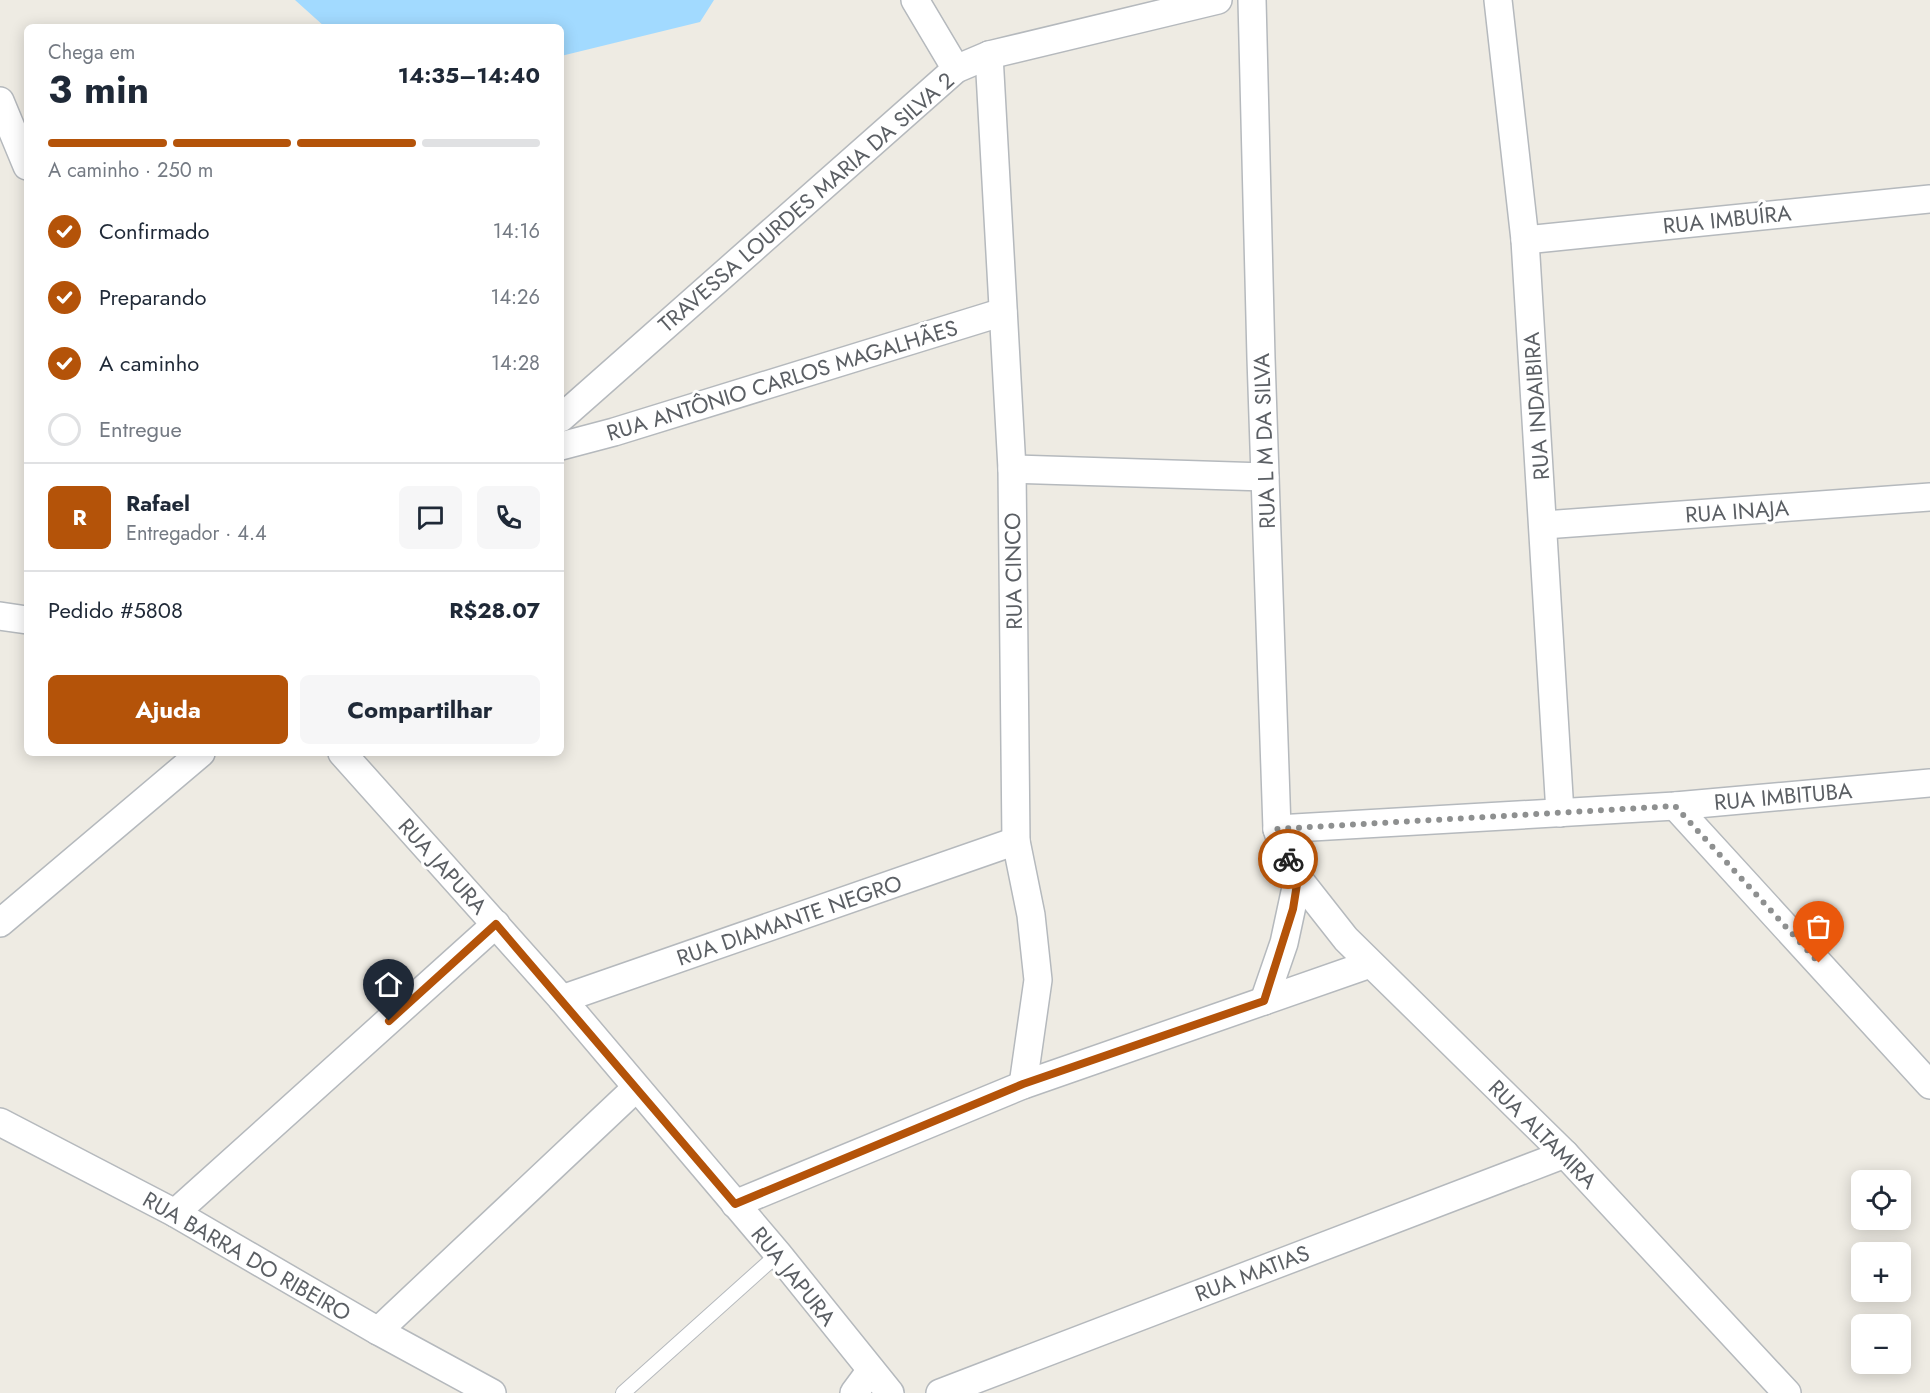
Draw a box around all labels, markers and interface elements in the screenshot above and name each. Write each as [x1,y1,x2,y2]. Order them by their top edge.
text: Chega em [48,38,135,67]
text: 14:35–14:40 [398,59,540,91]
text: 3 min [48,61,149,118]
street label: TRAVESSA LOURDES MARIA DA SILVA 2 [651,64,961,340]
text: A caminho · 250 m [48,156,213,185]
street label: RUA IMBUÍRA [1661,196,1793,242]
icon: check [48,215,81,248]
text: Confirmado [99,215,209,247]
text: 14:16 [493,217,540,246]
icon: check [48,281,81,314]
text: Preparando [99,281,207,313]
text: 14:26 [490,283,540,312]
street label: RUA ANTÔNIO CARLOS MAGALHÃES [603,311,961,449]
street label: RUA INDAIBIRA [1515,330,1557,481]
icon: check [48,347,81,380]
text: A caminho [99,347,199,379]
text: 14:28 [491,349,540,378]
street label: RUA L M DA SILVA [1245,352,1283,529]
text: Entregue [99,413,182,445]
button: chat [399,486,462,549]
button: phone [477,486,540,549]
text: Rafael [126,487,190,519]
street label: RUA INAJA [1684,491,1790,531]
text: R [72,501,87,533]
street label: RUA CINCO [996,512,1030,630]
text: Entregador · 4.4 [126,519,267,548]
text: Pedido #5808 [48,594,183,626]
text: R$28.07 [449,594,540,626]
button: Ajuda [48,675,288,744]
button: Compartilhar [300,675,540,744]
street label: RUA IMBITUBA [1713,774,1854,818]
street label: RUA JAPURA [391,811,495,922]
courier [1258,829,1318,889]
icon: bike [1272,843,1305,876]
street label: RUA DIAMANTE NEGRO [672,866,906,974]
pin [1793,901,1844,963]
icon: bag [1802,910,1835,943]
pin [363,959,414,1021]
icon: home [372,968,405,1001]
street label: RUA ALTAMIRA [1481,1072,1605,1196]
map controls [1851,1170,1911,1374]
button: locate [1851,1170,1911,1230]
street label: RUA BARRA DO RIBEIRO [137,1183,357,1329]
street label: RUA JAPURA [744,1219,844,1333]
street label: RUA MATIAS [1190,1237,1314,1309]
button: + [1851,1242,1911,1302]
button: − [1851,1314,1911,1374]

